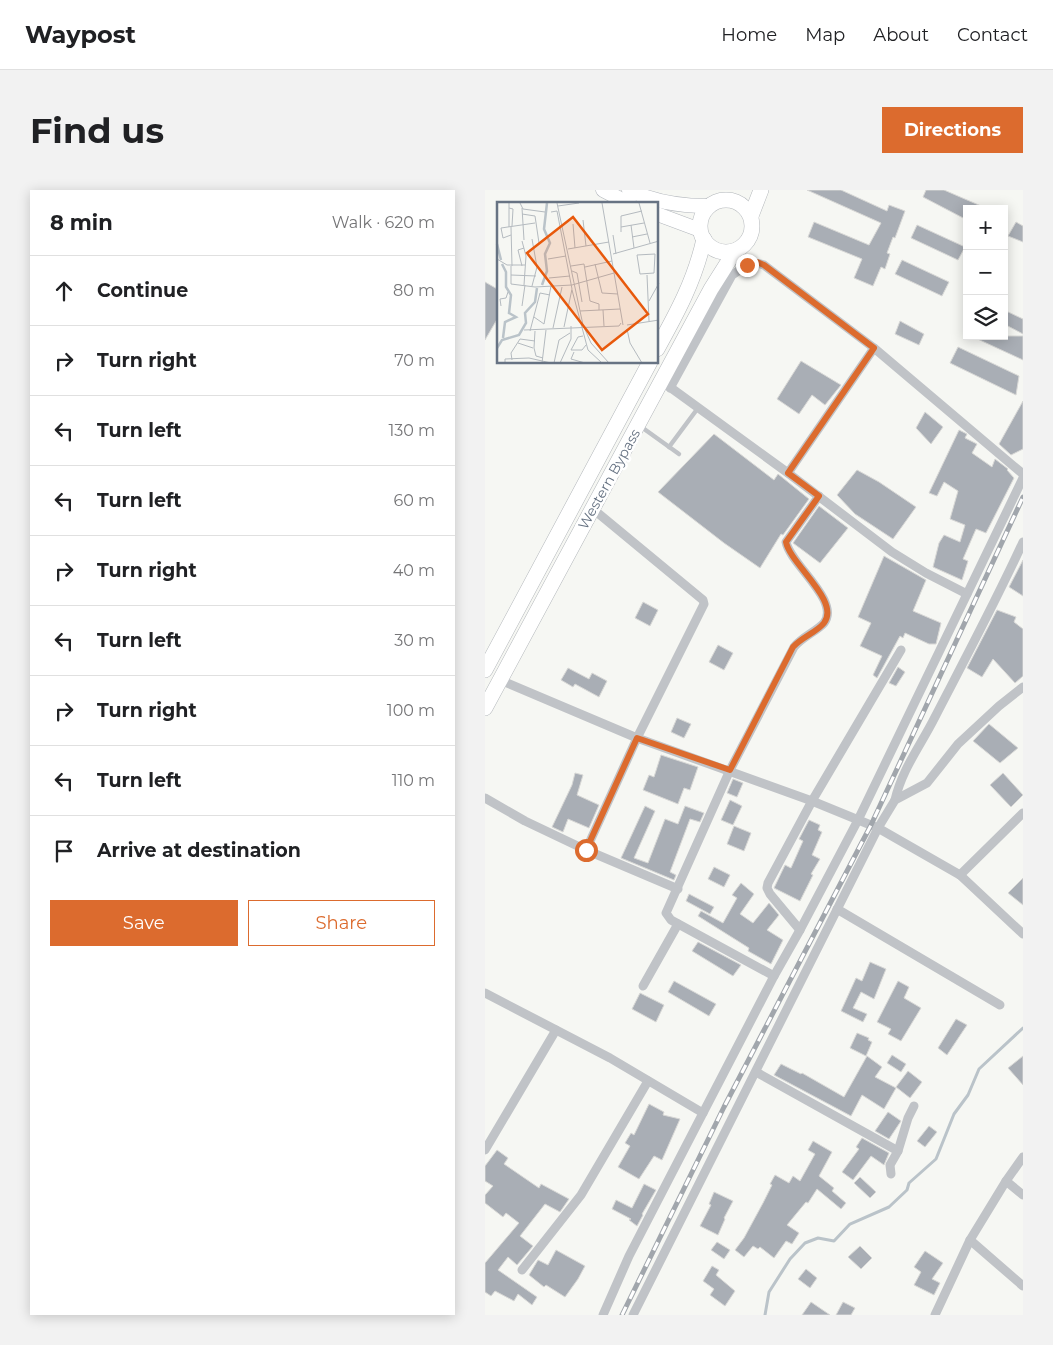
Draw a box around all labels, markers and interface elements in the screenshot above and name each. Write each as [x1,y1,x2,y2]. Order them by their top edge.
text: Waypost [25,20,136,49]
text: Home [721,24,777,46]
text: Map [805,24,845,46]
text: About [873,24,929,46]
text: Contact [957,24,1028,46]
button: Directions [882,107,1023,153]
text: Find us [30,109,164,152]
inset map [497,202,659,364]
map controls [963,205,1008,340]
button: + [963,205,1008,250]
text: 8 min [50,210,113,235]
text: Walk · 620 m [332,213,435,232]
button: − [963,250,1008,295]
route end [736,254,759,277]
icon: ahead [50,277,78,305]
text: Continue [97,279,188,302]
text: 80 m [393,281,435,300]
button: layers [963,295,1008,340]
icon: right [50,347,78,375]
text: Turn right [97,349,197,372]
text: 70 m [394,351,435,370]
icon: left [50,417,78,445]
text: Turn left [97,419,182,442]
text: 130 m [388,421,435,440]
street label: Western Bypass [574,425,644,532]
icon: left [50,487,78,515]
text: Turn left [97,489,182,512]
text: 60 m [393,491,435,510]
icon: right [50,557,78,585]
text: Turn right [97,559,197,582]
text: 40 m [393,561,435,580]
icon: left [50,627,78,655]
text: Turn left [97,629,182,652]
text: 30 m [394,631,435,650]
icon: right [50,697,78,725]
text: Turn right [97,699,197,722]
text: 100 m [387,701,435,720]
icon: left [50,767,78,795]
text: Turn left [97,769,182,792]
text: 110 m [392,771,435,790]
icon: arrive [50,837,78,865]
text: Arrive at destination [97,839,301,862]
route start [575,839,598,862]
button: Save [50,900,238,946]
button: Share [248,900,435,946]

